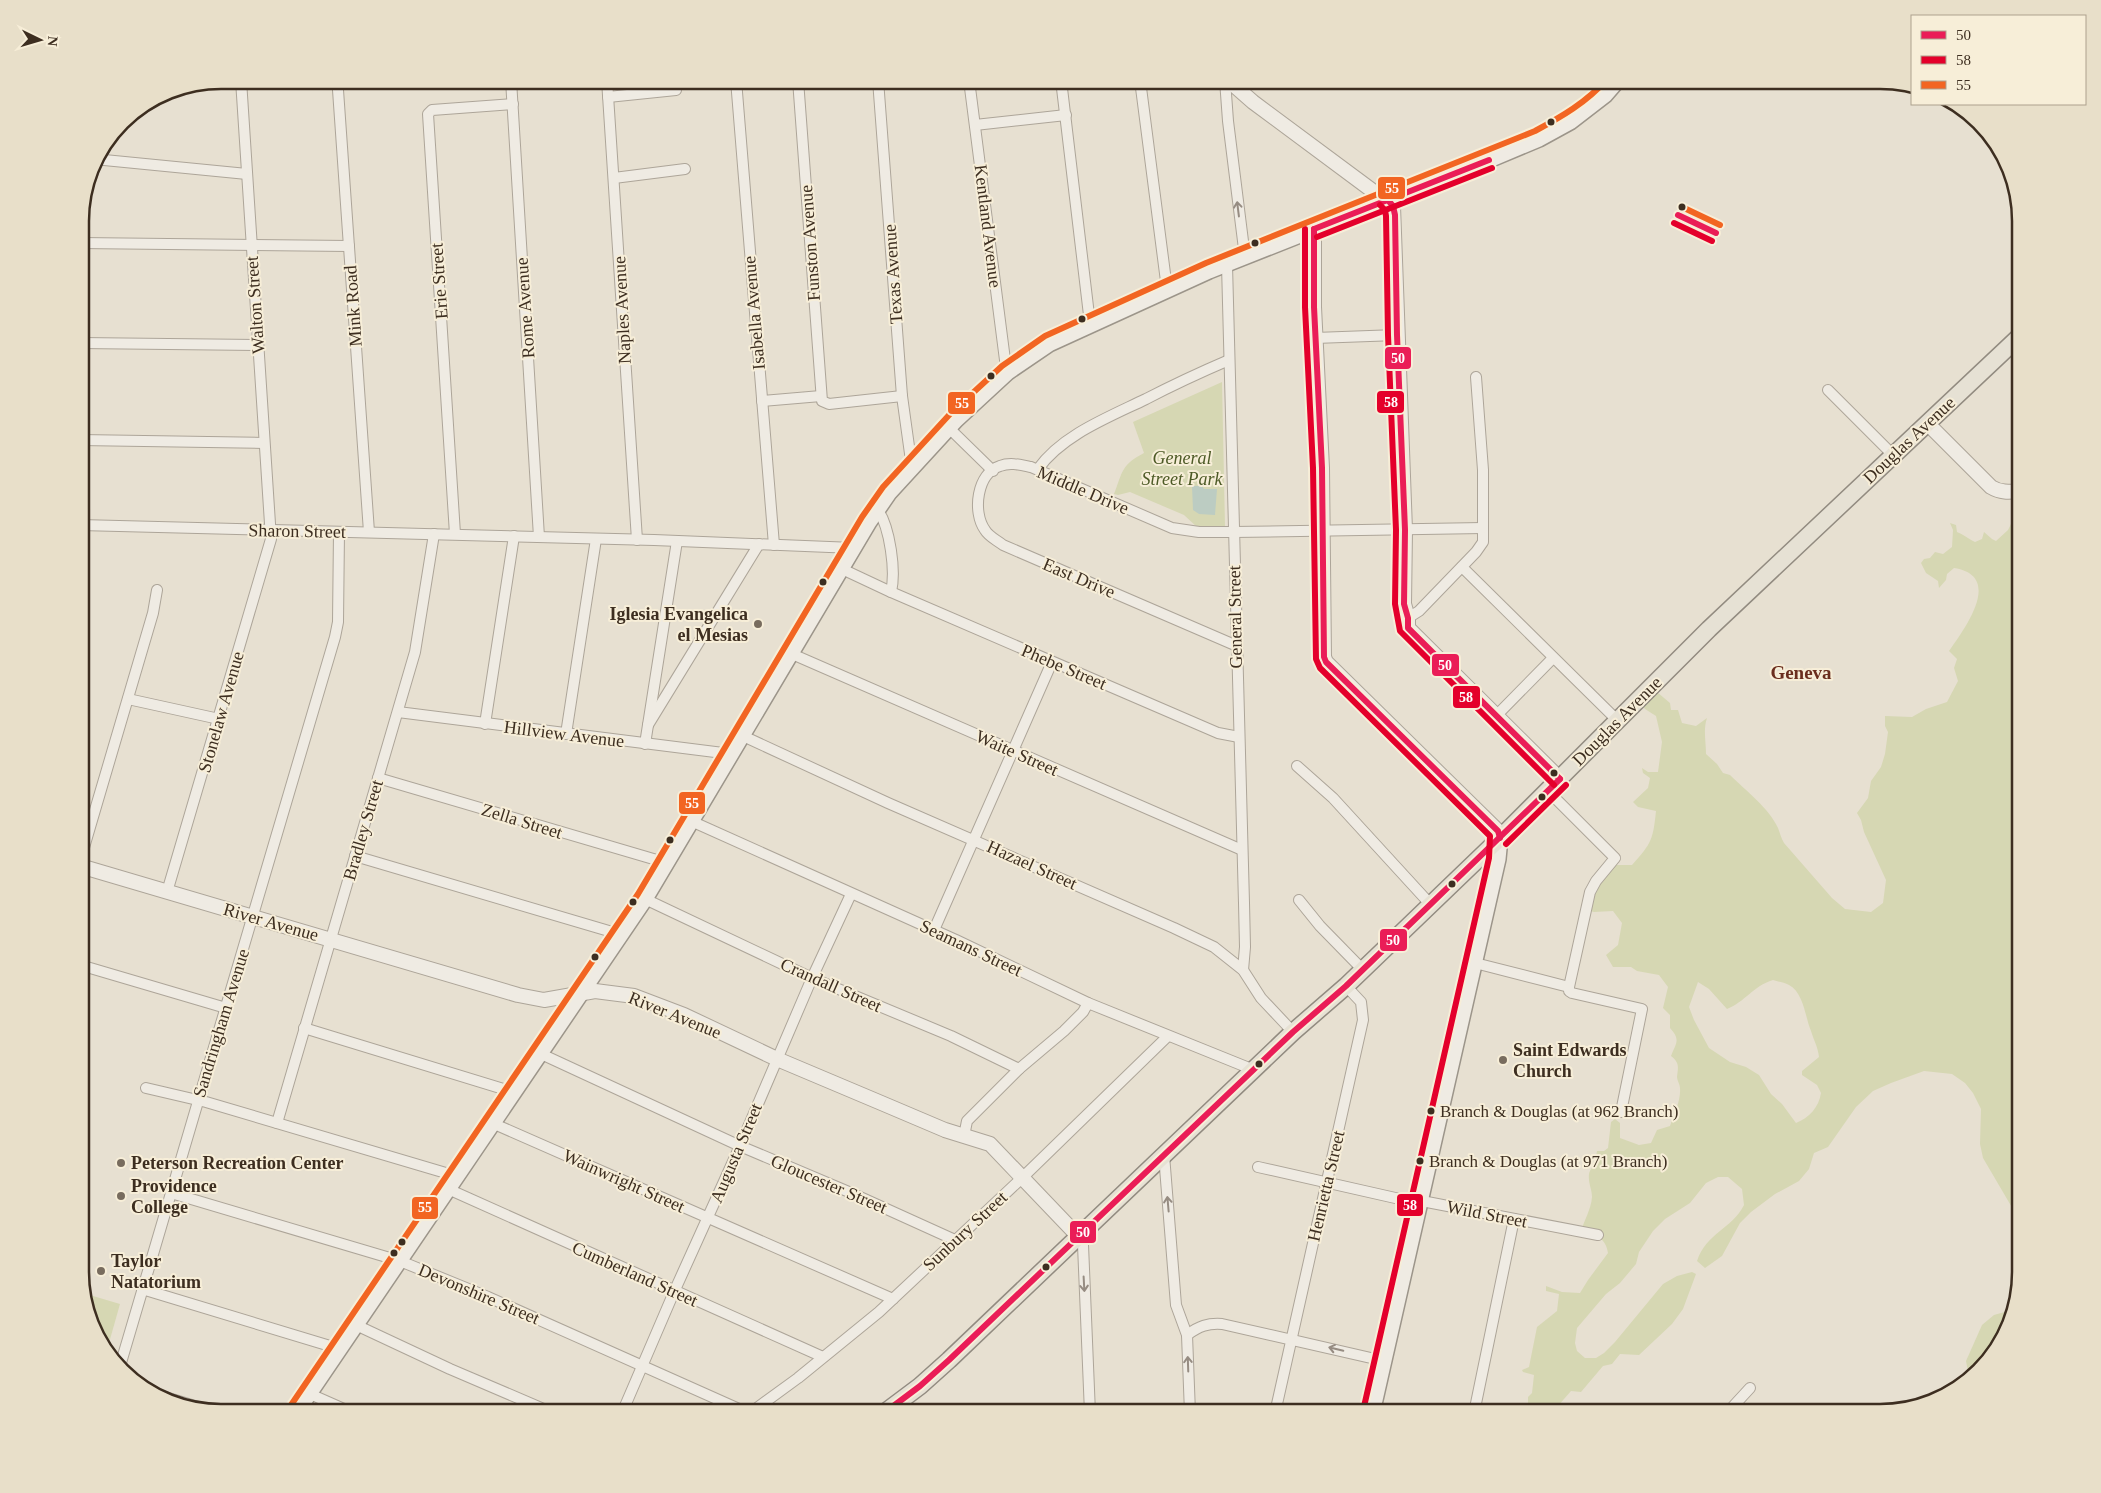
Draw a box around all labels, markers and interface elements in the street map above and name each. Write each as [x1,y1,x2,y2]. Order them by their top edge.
north arrow [15,15,65,65]
legend [1911,15,2086,105]
text: 50 [1956,27,1971,43]
text: N [45,35,60,47]
text: 58 [1956,52,1971,68]
text: 55 [1956,77,1971,93]
unlabelled marker [1546,117,1556,127]
street label: Kentland Avenue [971,163,1005,289]
line badge: 55 [1377,176,1406,200]
text: 55 [1385,181,1399,196]
street label: Funston Avenue [796,184,824,302]
one-way arrow [1233,201,1243,217]
unlabelled marker [1677,202,1687,212]
street label: Texas Avenue [880,223,906,325]
unlabelled marker [1250,238,1260,248]
street label: Erie Street [426,242,452,320]
street label: Walton Street [242,255,268,355]
street label: Naples Avenue [609,255,635,365]
street label: Isabella Avenue [739,255,769,371]
street label: Rome Avenue [511,257,539,359]
street label: Mink Road [340,265,366,347]
unlabelled marker [1077,314,1087,324]
line badge: 50 [1384,346,1412,370]
text: 50 [1391,351,1405,366]
unlabelled marker [986,371,996,381]
line badge: 58 [1376,390,1405,414]
line badge: 55 [947,391,976,415]
street label: Douglas Avenue [1859,392,1959,488]
text: 58 [1384,395,1398,410]
text: 55 [955,396,969,411]
park label: General Street Park [1142,448,1223,489]
street label: Middle Drive [1034,462,1132,518]
street label: Sharon Street [248,520,346,542]
street label: East Drive [1040,554,1118,602]
street label: General Street [1224,565,1246,669]
unlabelled marker [818,577,828,587]
place label: Iglesia Evangelica el Mesias [610,604,748,645]
marker: Iglesia Evangelica el Mesias [752,618,764,630]
street label: Phebe Street [1018,640,1110,694]
street label: Stonelaw Avenue [194,649,248,775]
line badge: 50 [1431,653,1460,677]
text: 50 [1438,658,1452,673]
district label: Geneva [1770,662,1832,683]
street label: Douglas Avenue [1568,672,1666,770]
line badge: 58 [1452,685,1481,709]
text: 58 [1459,690,1473,705]
street label: Hillview Avenue [503,717,625,751]
street label: Waite Street [973,726,1061,780]
unlabelled marker [1549,768,1559,778]
street label: Bradley Street [339,778,387,882]
line badge: 55 [678,791,706,815]
unlabelled marker [1537,792,1547,802]
text: 55 [685,796,699,811]
street label: Zella Street [479,799,565,843]
unlabelled marker [665,835,675,845]
street label: Hazael Street [984,836,1080,894]
unlabelled marker [1447,879,1457,889]
unlabelled marker [628,897,638,907]
street label: River Avenue [221,899,321,945]
street label: Seamans Street [917,916,1025,980]
line badge: 50 [1379,928,1408,952]
text: 50 [1386,933,1400,948]
street label: Sandringham Avenue [189,946,253,1100]
unlabelled marker [590,952,600,962]
street label: Crandall Street [777,954,885,1016]
street label: River Avenue [626,987,724,1043]
place label: Saint Edwards Church [1513,1040,1627,1081]
marker: Saint Edwards Church [1497,1054,1509,1066]
unlabelled marker [1254,1059,1264,1069]
street label: Augusta Street [706,1100,766,1206]
place label: Branch & Douglas (at 962 Branch) [1440,1102,1678,1121]
marker: Branch & Douglas (at 962 Branch) [1426,1106,1436,1116]
street label: Henrietta Street [1303,1128,1349,1244]
street label: Wainwright Street [560,1145,688,1217]
street label: Gloucester Street [768,1150,890,1218]
place label: Branch & Douglas (at 971 Branch) [1429,1152,1667,1171]
place label: Peterson Recreation Center [131,1153,344,1173]
marker: Branch & Douglas (at 971 Branch) [1415,1156,1425,1166]
marker: Peterson Recreation Center [115,1157,127,1169]
place label: Providence College [131,1176,217,1217]
street label: Sunbury Street [919,1187,1011,1275]
marker: Providence College [115,1190,127,1202]
line badge: 58 [1396,1193,1424,1217]
line badge: 55 [411,1196,439,1220]
one-way arrow [1163,1196,1173,1212]
street label: Wild Street [1445,1196,1529,1232]
text: 58 [1403,1198,1417,1213]
text: 55 [418,1200,432,1215]
line badge: 50 [1069,1220,1097,1244]
text: 50 [1076,1225,1090,1240]
unlabelled marker [397,1237,407,1247]
street label: Cumberland Street [569,1237,701,1311]
unlabelled marker [389,1248,399,1258]
place label: Taylor Natatorium [111,1251,201,1292]
street label: Devonshire Street [416,1260,542,1328]
unlabelled marker [1041,1262,1051,1272]
marker: Taylor Natatorium [95,1265,107,1277]
one-way arrow [1080,1276,1089,1292]
one-way arrow [1329,1344,1345,1353]
one-way arrow [1184,1357,1193,1373]

